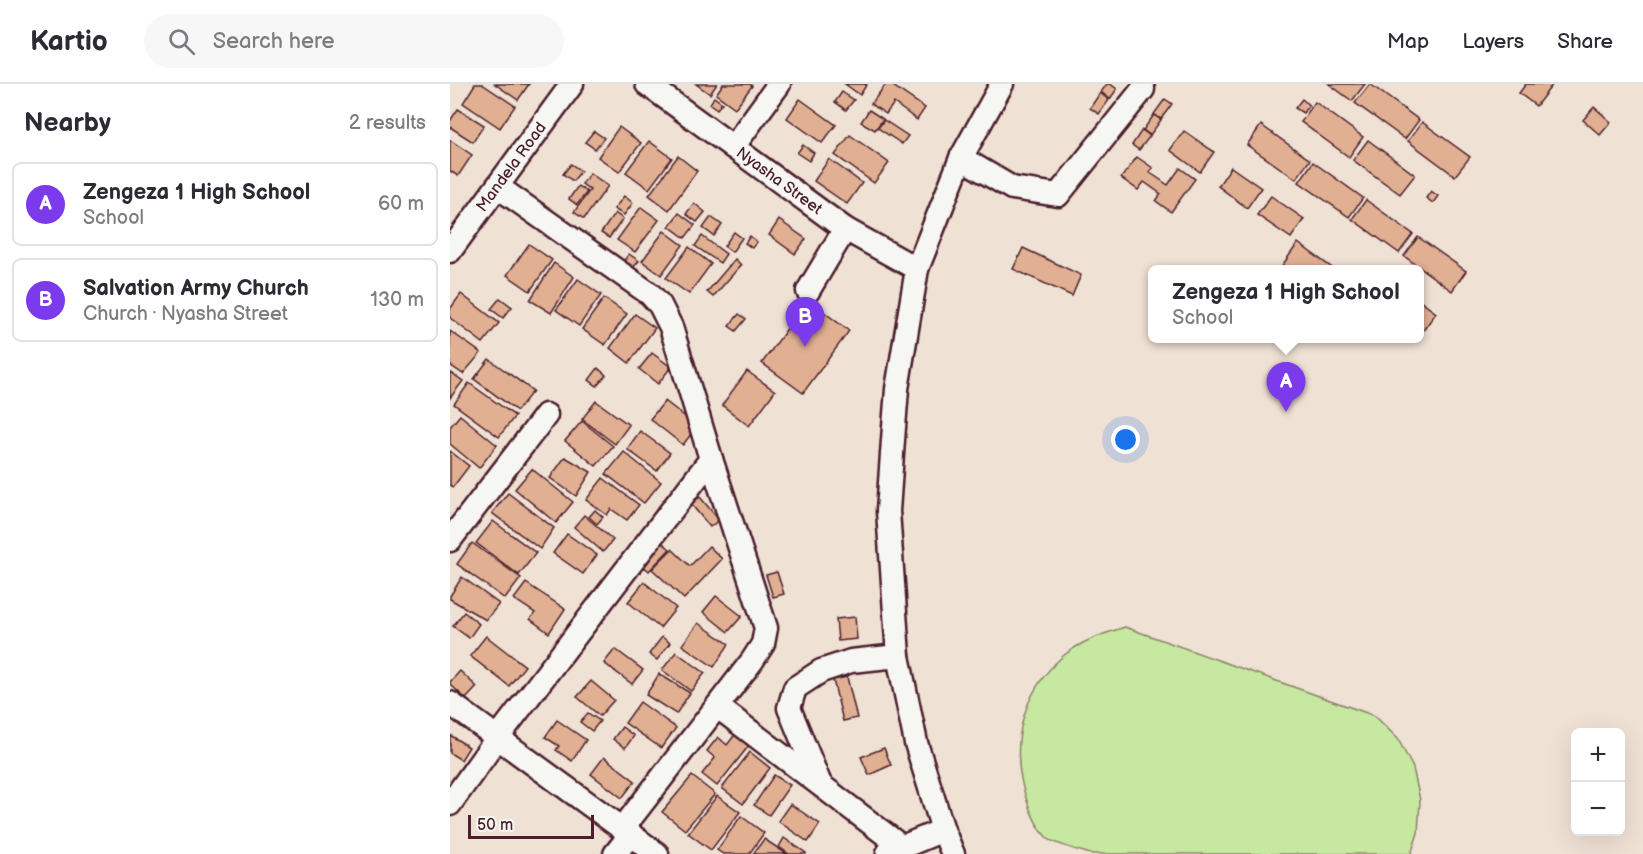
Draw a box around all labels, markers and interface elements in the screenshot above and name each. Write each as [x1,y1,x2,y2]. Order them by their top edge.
search box [144,14,564,68]
text: Kartio [30,25,108,58]
icon: search [165,25,198,58]
text: Search here [213,28,335,55]
text: Map [1387,29,1429,54]
text: Layers [1462,29,1524,54]
text: Share [1557,29,1613,54]
text: Nearby [24,108,111,139]
text: 2 results [349,111,426,135]
street label: Mandela Road [472,119,550,215]
street label: Nyasha Street [733,143,826,219]
text: Zengeza 1 High School [83,179,310,206]
text: A [39,192,52,216]
text: 60 m [378,192,424,216]
text: School [83,206,144,230]
popup [1148,265,1424,343]
text: Salvation Army Church [83,275,309,302]
text: Zengeza 1 High School [1172,279,1400,306]
text: B [38,288,53,312]
text: 130 m [370,288,424,312]
pin: B [786,298,824,347]
text: Church · Nyasha Street [83,302,288,326]
text: School [1172,306,1233,330]
pin: A [1266,362,1306,412]
your location [1111,425,1140,454]
map controls [1571,728,1625,836]
button: + [1571,728,1625,782]
button: − [1571,782,1625,836]
scale bar [468,812,594,840]
text: 50 m [477,816,513,835]

